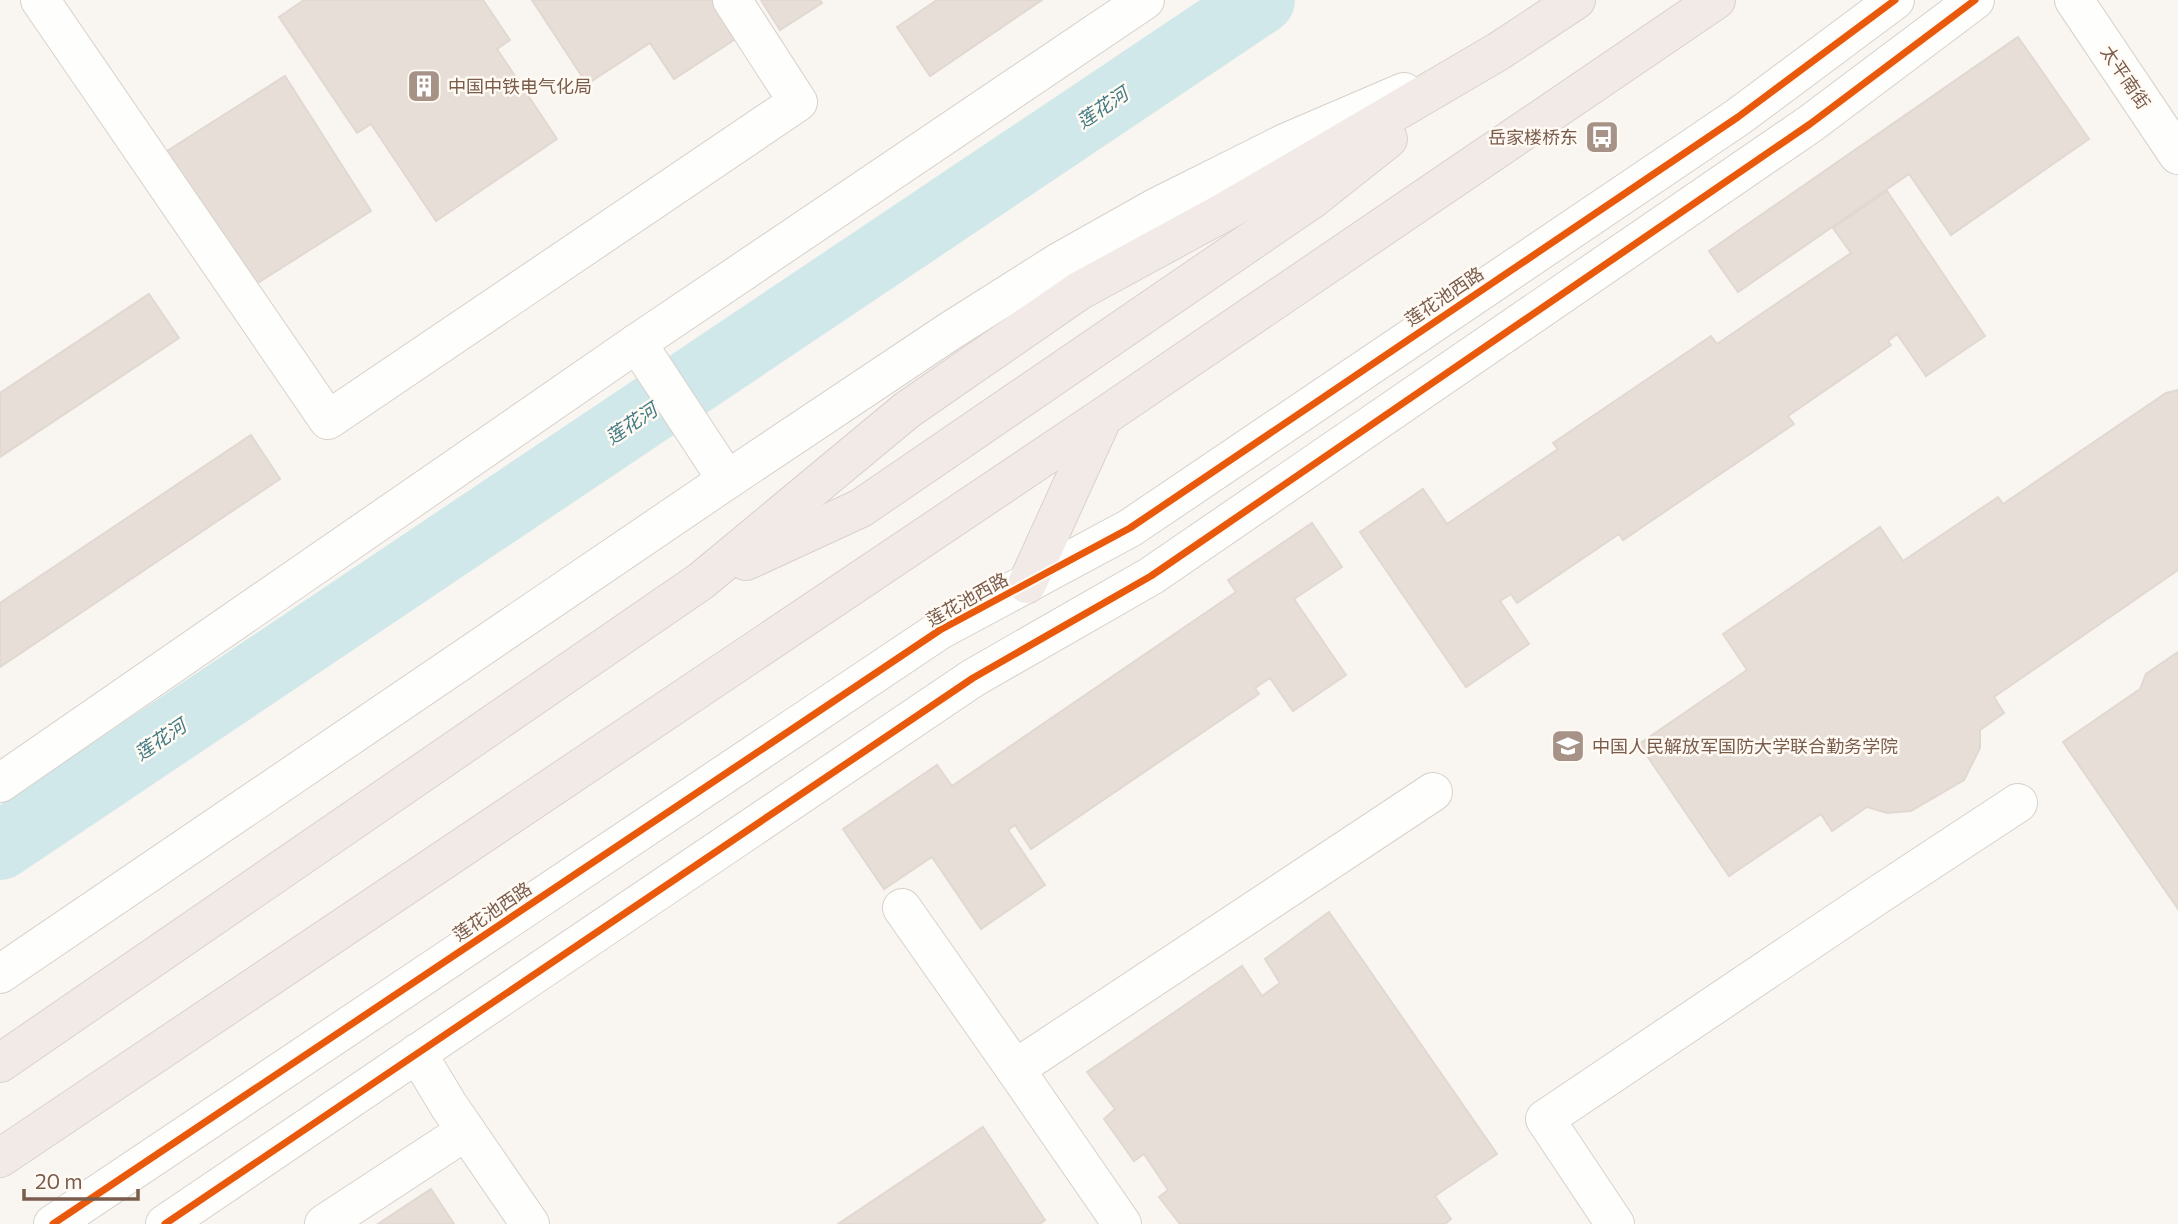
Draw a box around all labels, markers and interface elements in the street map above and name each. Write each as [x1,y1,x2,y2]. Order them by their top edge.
street label: 太平南街 [2097,41,2155,113]
building icon: 中国中铁电气化局 [405,67,443,105]
place label: 中国中铁电气化局 [448,75,592,97]
water label: 莲花河 [1072,79,1135,132]
bus stop icon: 岳家楼桥东 [1583,118,1621,156]
place label: 岳家楼桥东 [1488,126,1578,148]
street label: 莲花池西路 [1401,262,1487,330]
water label: 莲花河 [601,395,664,448]
street label: 莲花池西路 [922,568,1012,630]
water label: 莲花河 [130,711,193,764]
school or university icon: 中国人民解放军国防大学联合勤务学院 [1549,727,1587,765]
place label: 中国人民解放军国防大学联合勤务学院 [1592,735,1898,757]
street label: 莲花池西路 [449,877,535,945]
scale bar [24,1158,138,1202]
text: 20 m [35,1168,83,1193]

